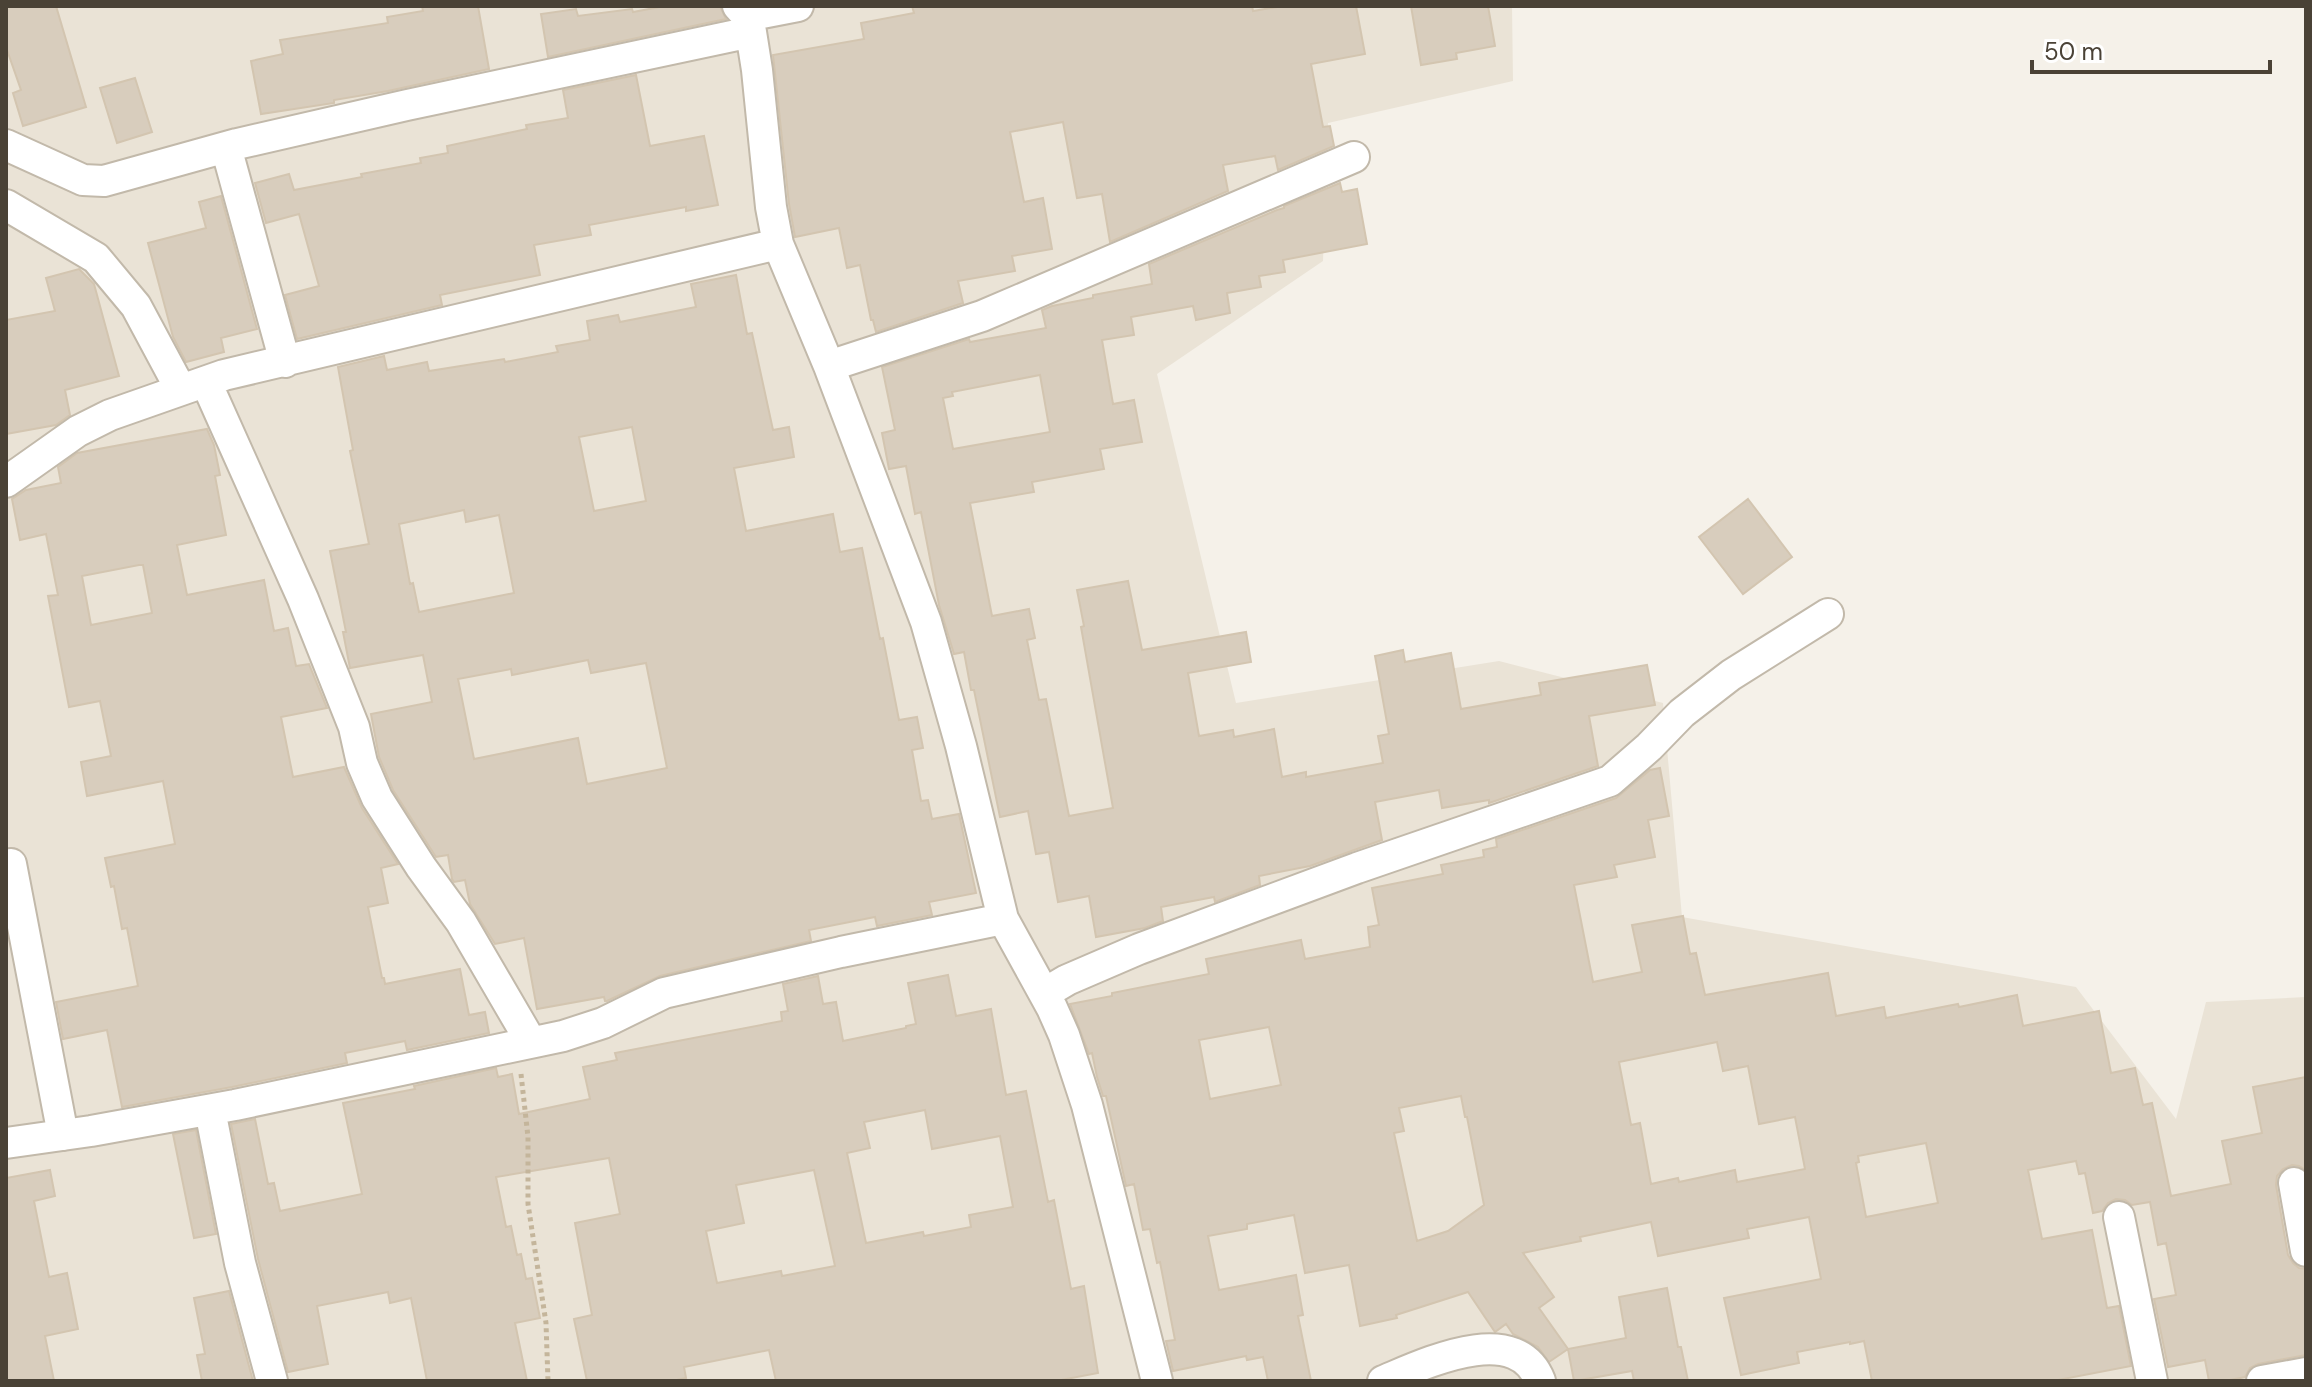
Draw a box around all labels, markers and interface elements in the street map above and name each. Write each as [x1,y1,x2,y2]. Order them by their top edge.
scale bar [2032,24,2270,74]
text: 50 m [2044,36,2103,67]

